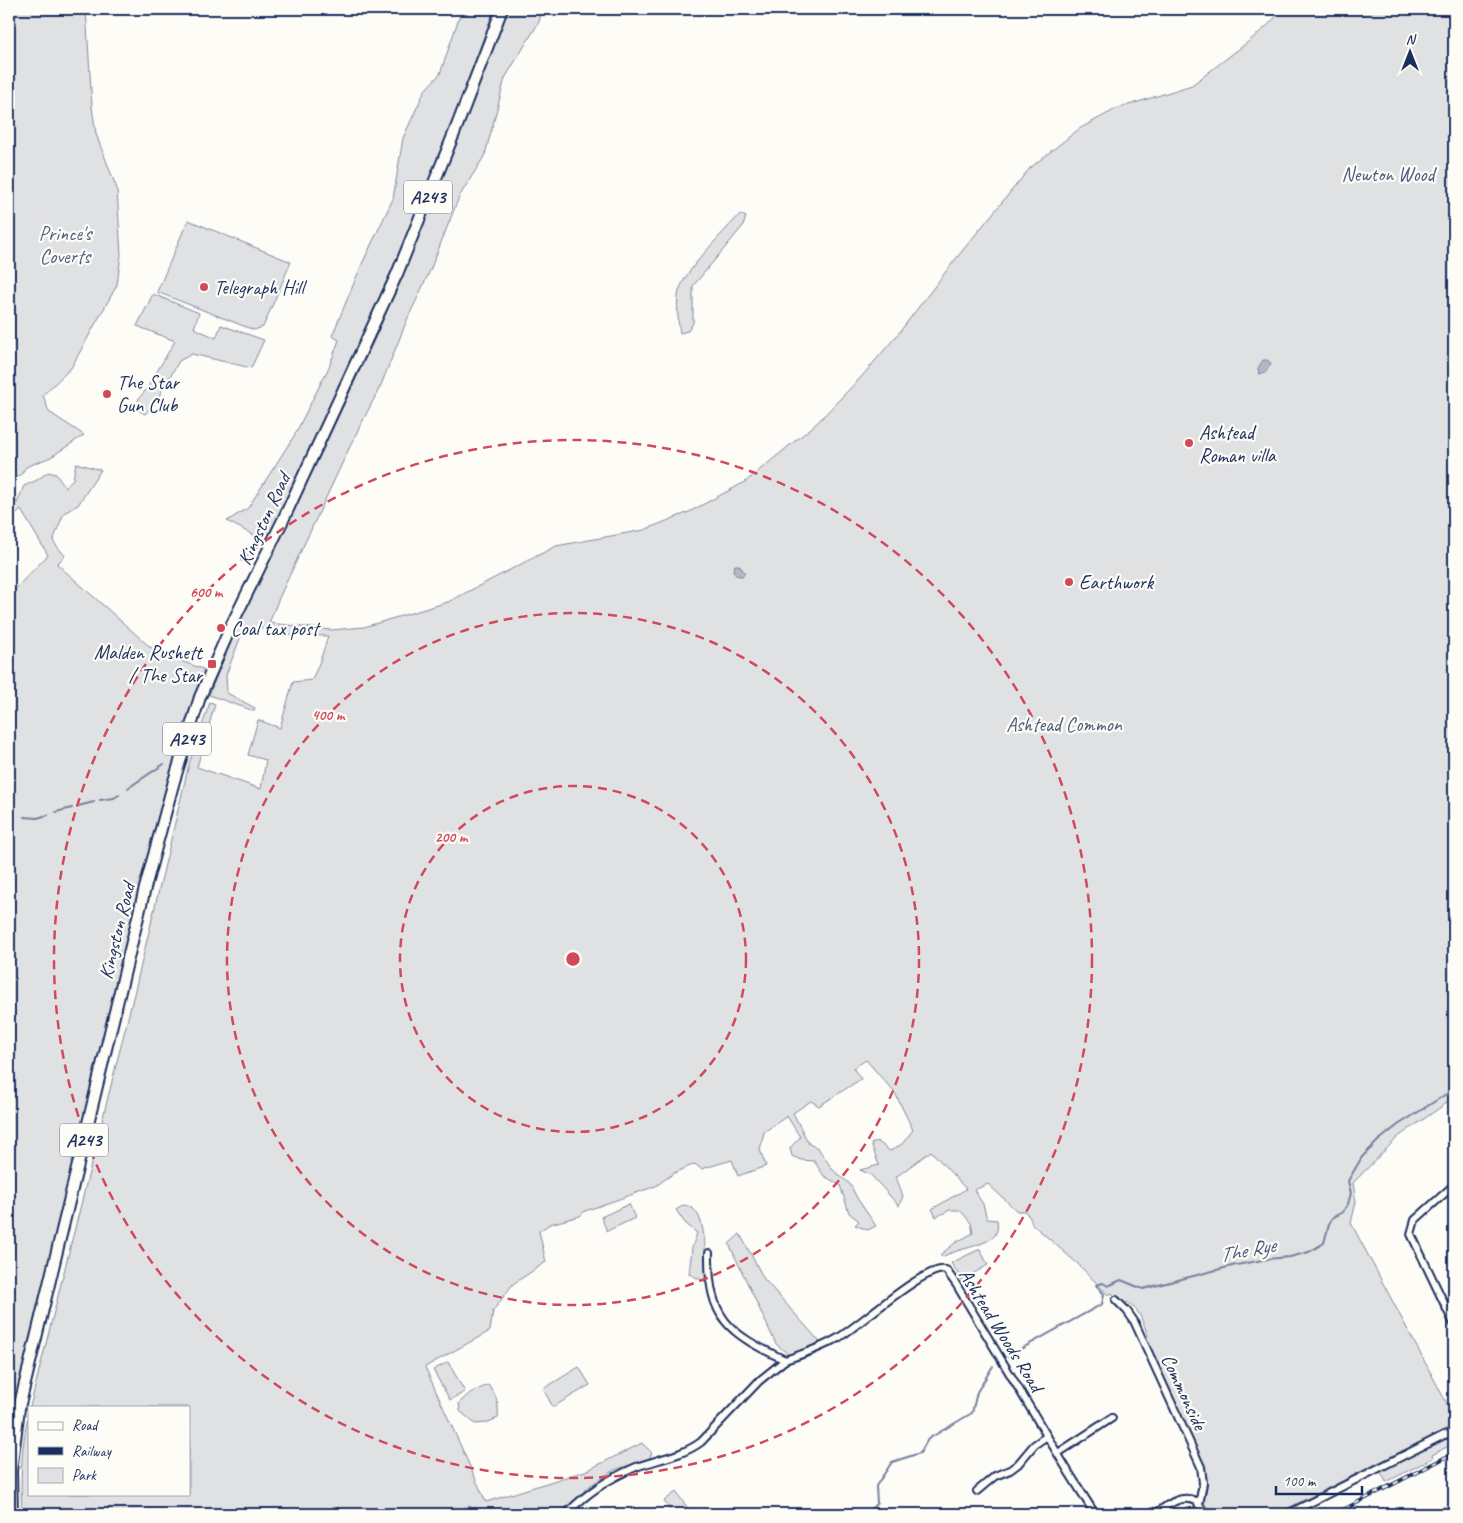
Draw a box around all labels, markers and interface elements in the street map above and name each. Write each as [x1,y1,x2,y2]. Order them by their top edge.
north arrow [1386,28,1436,78]
text: N [1406,31,1417,48]
park label: Newton Wood [1342,162,1438,187]
road number: A243 [404,180,452,213]
park label: Prince's Coverts [39,221,93,269]
place label: Telegraph Hill [214,275,307,300]
marker: Telegraph Hill [198,281,210,293]
place label: The Star Gun Club [117,370,181,418]
marker: The Star Gun Club [101,388,113,400]
place label: Ashtead Roman villa [1199,420,1277,468]
marker: Ashtead Roman villa [1183,437,1195,449]
street label: Kingston Road [232,466,297,569]
place label: Earthwork [1079,570,1155,595]
marker: Earthwork [1063,576,1075,588]
text: 600 m [190,583,224,602]
place label: Coal tax post [231,616,322,641]
marker: Coal tax post [215,622,227,634]
place label: Malden Rushett / The Star [94,640,204,688]
marker: Malden Rushett / The Star [206,658,218,670]
text: 400 m [312,706,346,725]
park label: Ashtead Common [1006,712,1123,737]
road number: A243 [163,722,211,756]
text: 200 m [435,828,469,847]
street label: Kingston Road [93,877,142,982]
centre of rings [564,950,582,968]
road number: A243 [60,1124,108,1156]
water label: The Rye [1217,1231,1280,1268]
street label: Ashtead Woods Road [953,1264,1051,1399]
street label: Commonside [1156,1350,1213,1435]
legend [28,1406,190,1496]
text: Road [72,1416,99,1435]
text: Railway [72,1442,113,1461]
scale bar [1276,1463,1362,1495]
text: Park [72,1466,97,1485]
text: 100 m [1283,1472,1317,1491]

